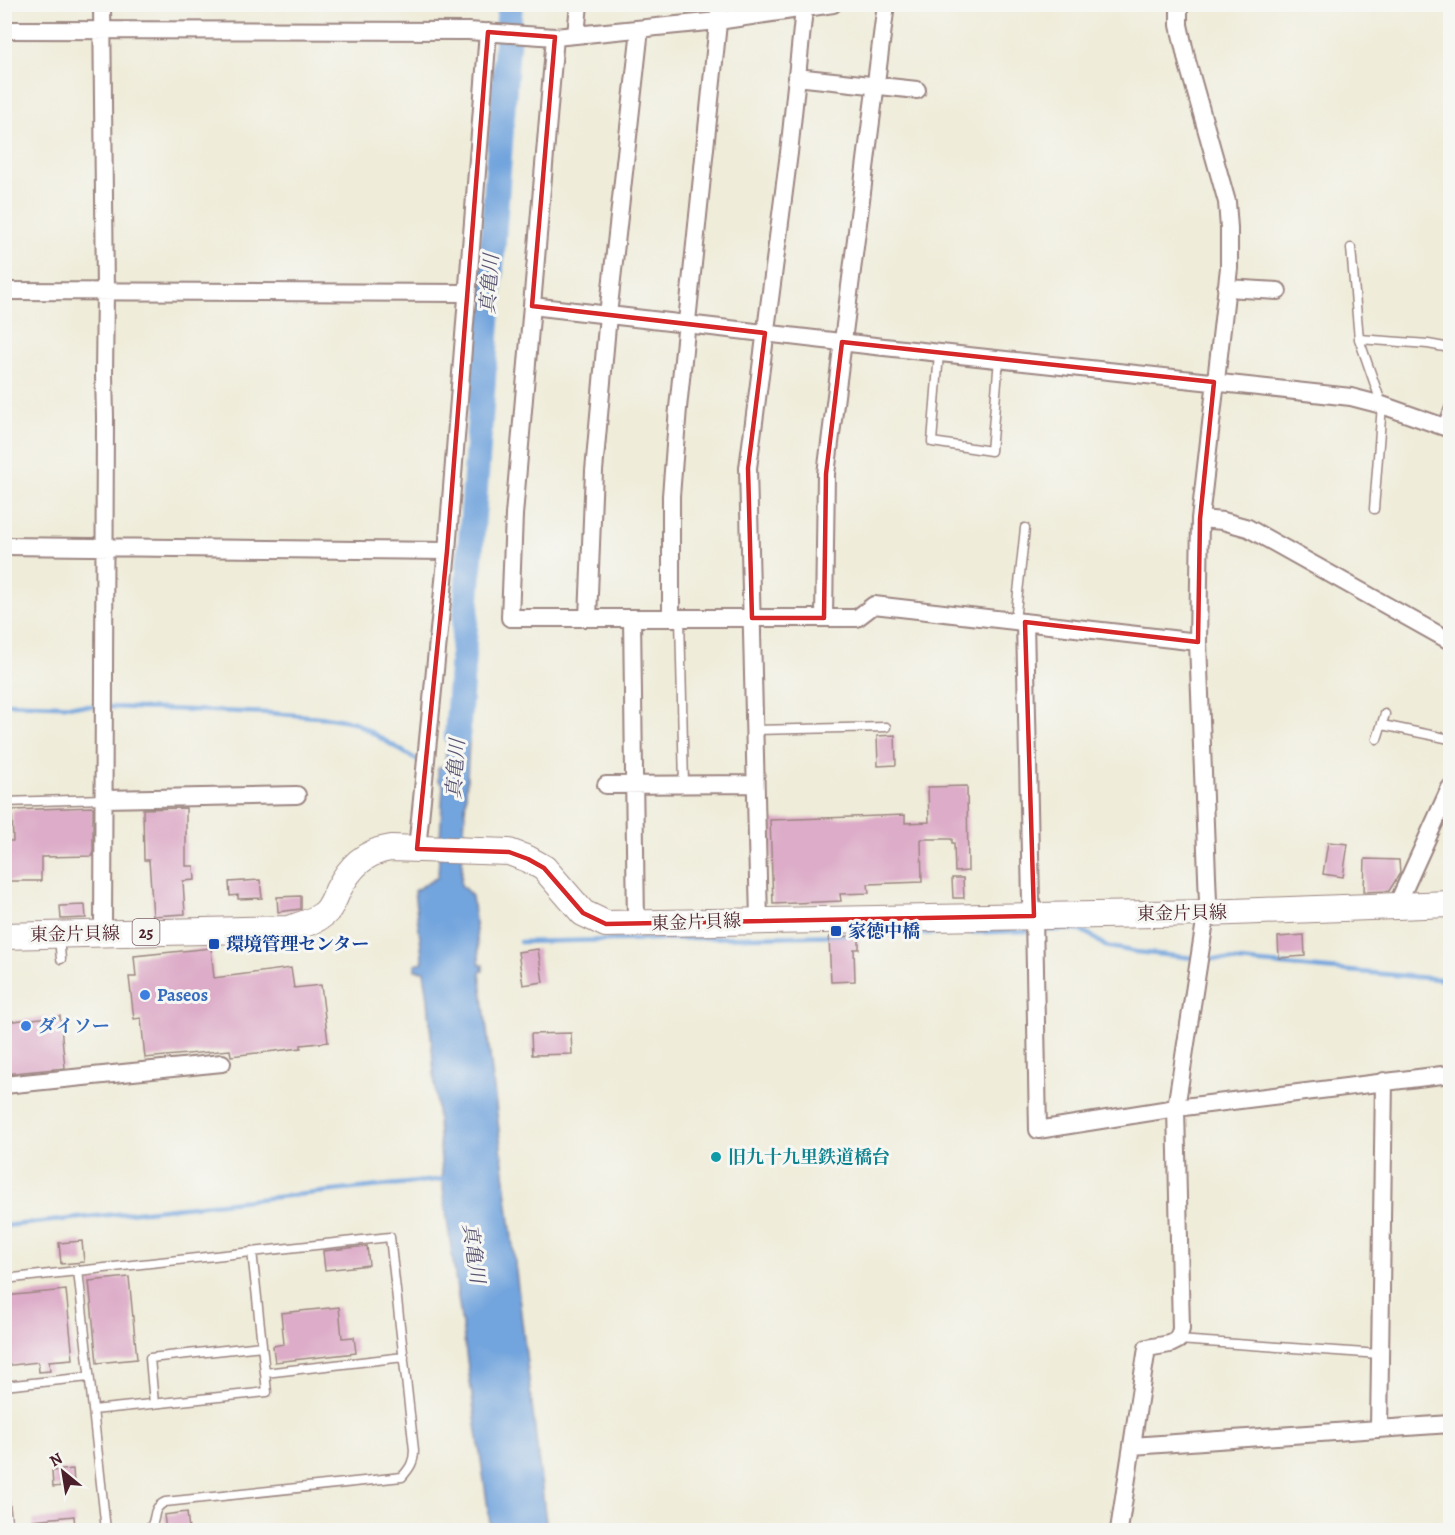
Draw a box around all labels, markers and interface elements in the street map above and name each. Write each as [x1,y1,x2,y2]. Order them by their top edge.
water label: 真亀川 [474,251,505,315]
water label: 真亀川 [440,736,471,800]
street label: 東金片貝線 [1137,900,1227,926]
street label: 東金片貝線 [651,908,741,936]
road number: 25 [132,919,160,945]
place label: 家徳中橋 [848,919,920,943]
street label: 東金片貝線 [30,921,120,947]
marker: 家徳中橋 [829,924,843,938]
place label: 環境管理センター [226,932,369,956]
marker: 環境管理センター [207,937,221,951]
place label: Paseos [157,983,208,1007]
marker: Paseos [138,988,152,1002]
place label: ダイソー [38,1014,110,1038]
marker: ダイソー [19,1019,33,1033]
place label: 旧九十九里鉄道橋台 [728,1145,890,1169]
marker: 旧九十九里鉄道橋台 [709,1150,723,1164]
water label: 真亀川 [456,1221,491,1287]
north arrow [33,1442,93,1502]
text: N [45,1447,67,1472]

